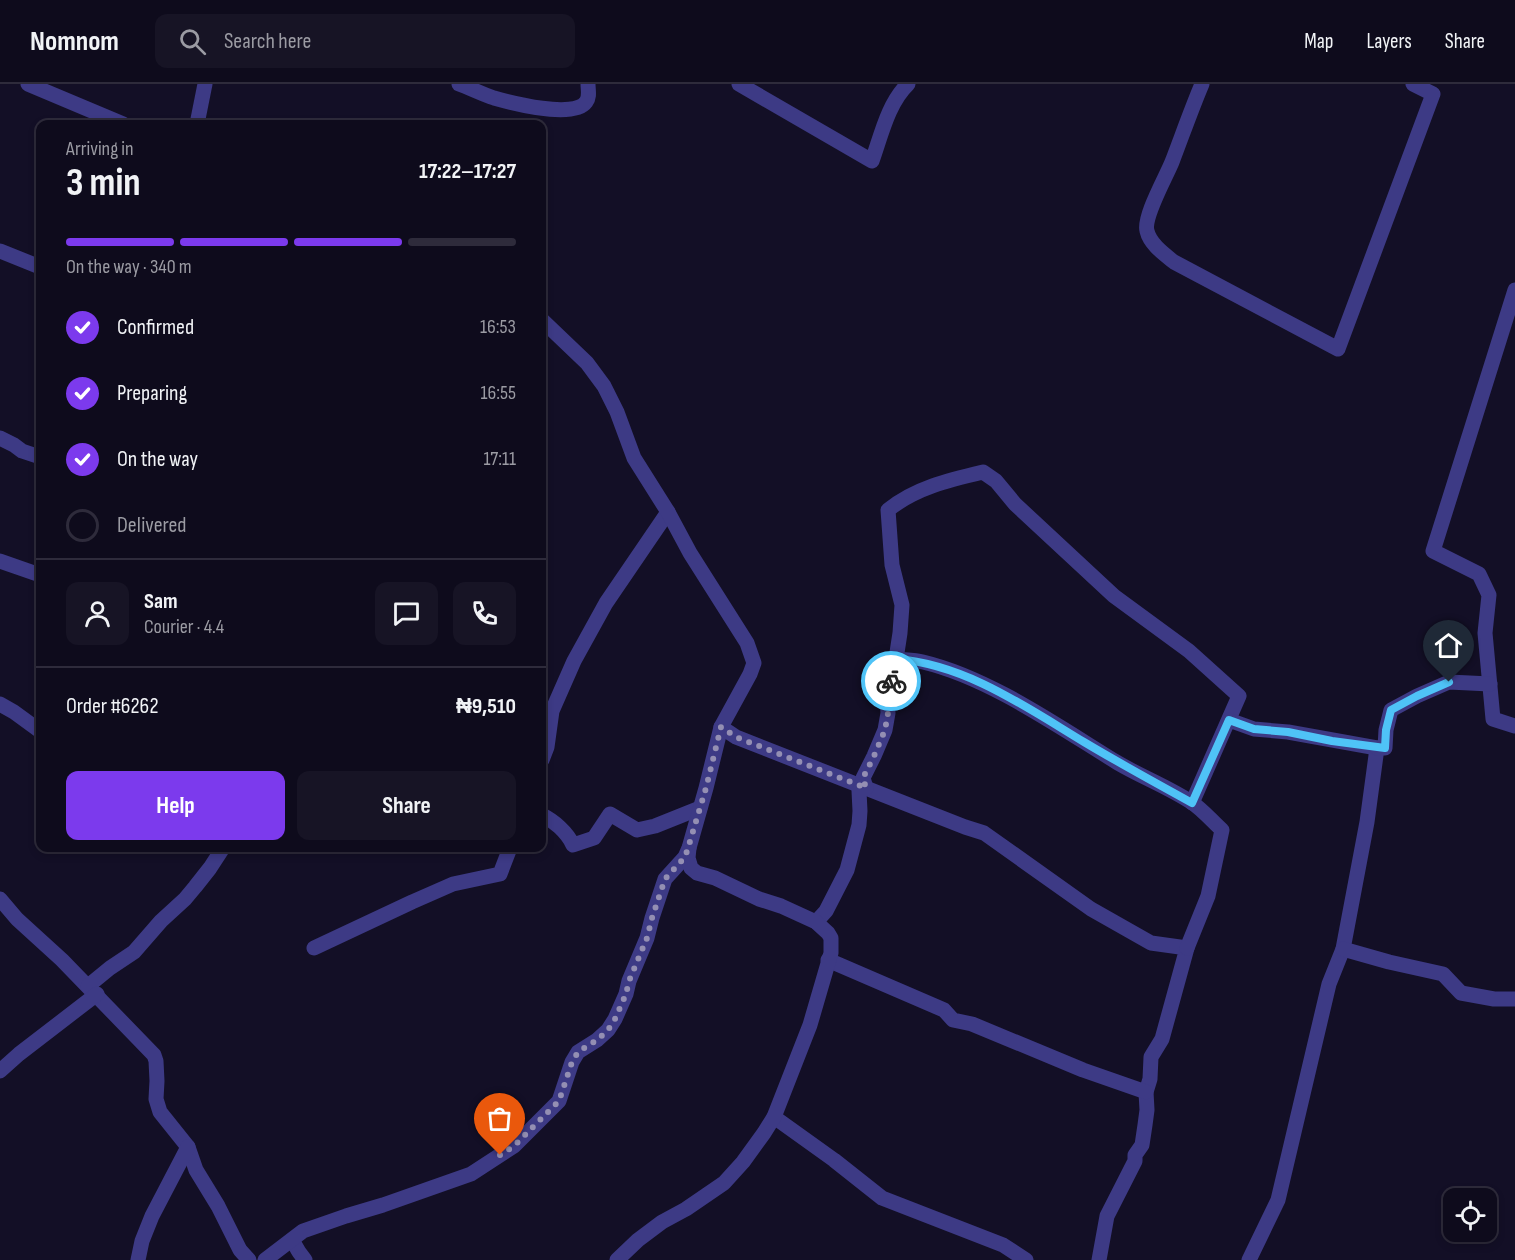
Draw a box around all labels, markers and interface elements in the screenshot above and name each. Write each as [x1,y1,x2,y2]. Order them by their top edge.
search box [155,14,575,68]
text: Nomnom [30,25,119,58]
icon: search [176,25,209,58]
text: Search here [224,28,311,55]
text: Map [1304,29,1333,54]
text: Layers [1366,29,1412,54]
text: Share [1445,29,1485,54]
text: Arriving in [66,137,134,161]
text: 17:22–17:27 [419,158,516,185]
text: 3 min [66,160,141,207]
text: On the way · 340 m [66,255,192,279]
icon: check [66,311,99,344]
text: Confirmed [117,314,194,341]
text: 16:53 [480,315,516,339]
icon: check [66,377,99,410]
text: Preparing [117,380,187,407]
text: 16:55 [480,381,516,405]
icon: check [66,443,99,476]
text: On the way [117,446,198,473]
text: 17:11 [483,447,516,471]
text: Delivered [117,512,186,539]
button: person [66,582,129,645]
button: chat [375,582,438,645]
button: phone [453,582,516,645]
text: Sam [144,588,178,615]
text: Courier · 4.4 [144,615,224,639]
pin [1423,620,1474,682]
icon: home [1432,629,1465,662]
courier [861,651,921,711]
icon: bike [875,665,908,698]
text: Order #6262 [66,693,158,720]
text: ₦9,510 [456,693,516,720]
button: Help [66,771,285,840]
button: Share [297,771,516,840]
pin [474,1093,525,1155]
icon: bag [483,1102,516,1135]
map controls [1443,1188,1497,1242]
button: locate [1443,1188,1497,1242]

